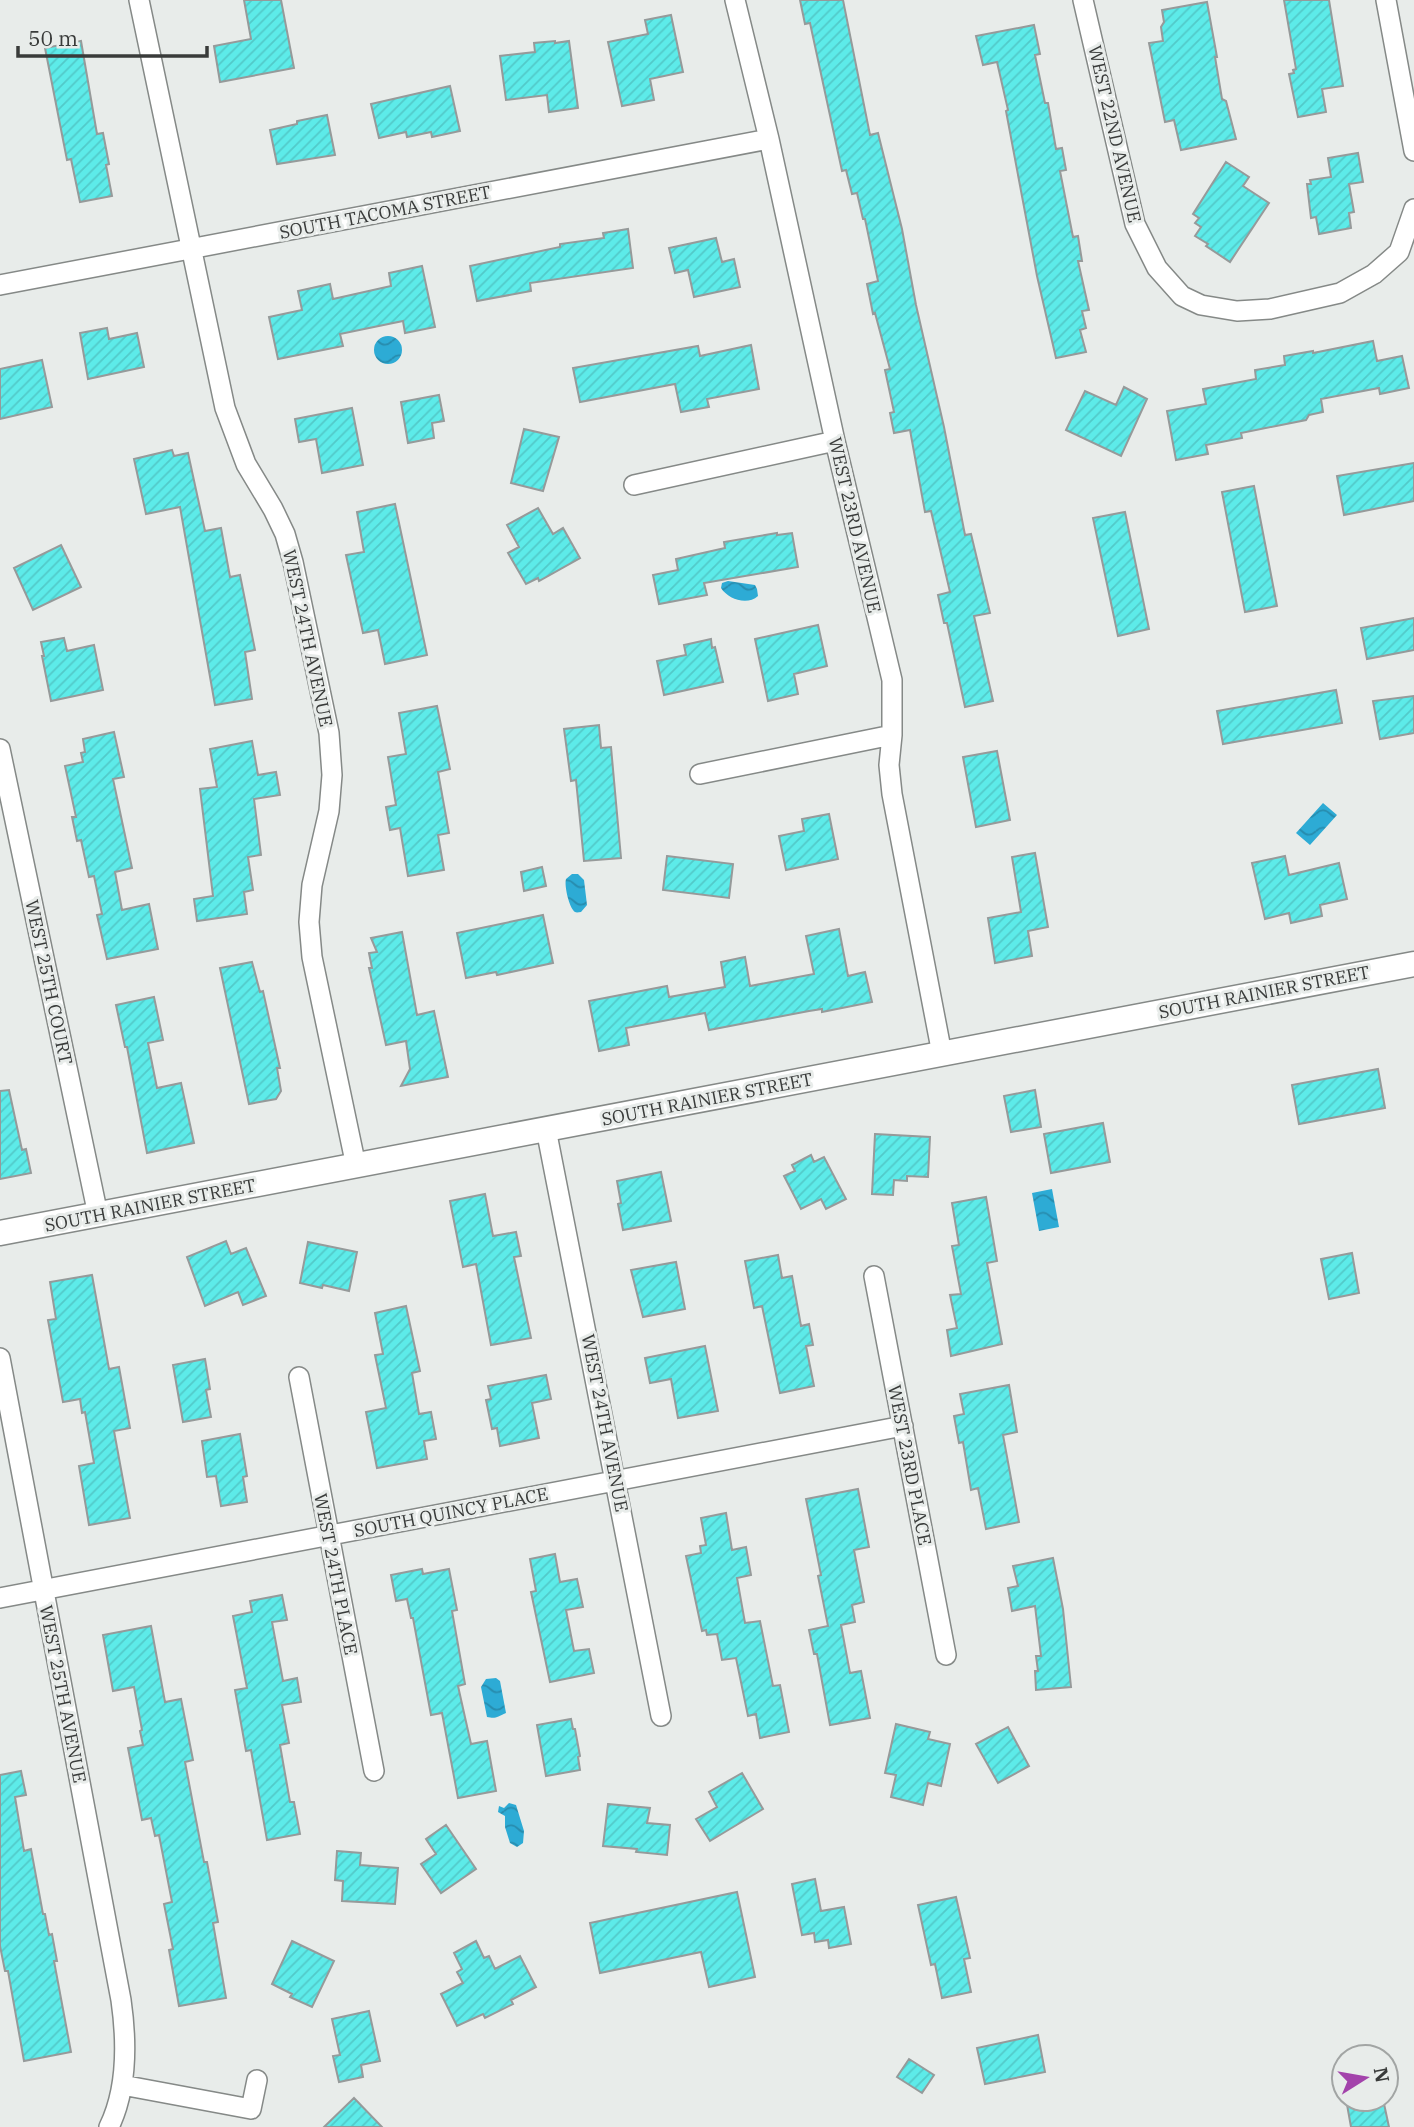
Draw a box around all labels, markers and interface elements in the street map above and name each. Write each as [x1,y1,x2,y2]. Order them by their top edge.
scale bar [18,14,206,58]
text: 50 m [28,24,78,52]
street label: WEST 22ND AVENUE [1083,43,1147,225]
street label: SOUTH TACOMA STREET [277,180,493,244]
street label: WEST 23RD AVENUE [824,435,886,615]
street label: WEST 24TH AVENUE [278,547,338,729]
street label: WEST 25TH COURT [20,898,78,1067]
street label: SOUTH RAINIER STREET [1156,960,1372,1024]
street label: SOUTH RAINIER STREET [599,1067,815,1131]
street label: SOUTH RAINIER STREET [42,1173,258,1237]
street label: WEST 24TH AVENUE [576,1332,634,1514]
street label: WEST 23RD PLACE [883,1383,937,1547]
street label: SOUTH QUINCY PLACE [352,1482,550,1542]
street label: WEST 24TH PLACE [309,1491,363,1657]
street label: WEST 25TH AVENUE [34,1603,92,1785]
north arrow [1330,2043,1400,2113]
text: N [1368,2065,1395,2084]

